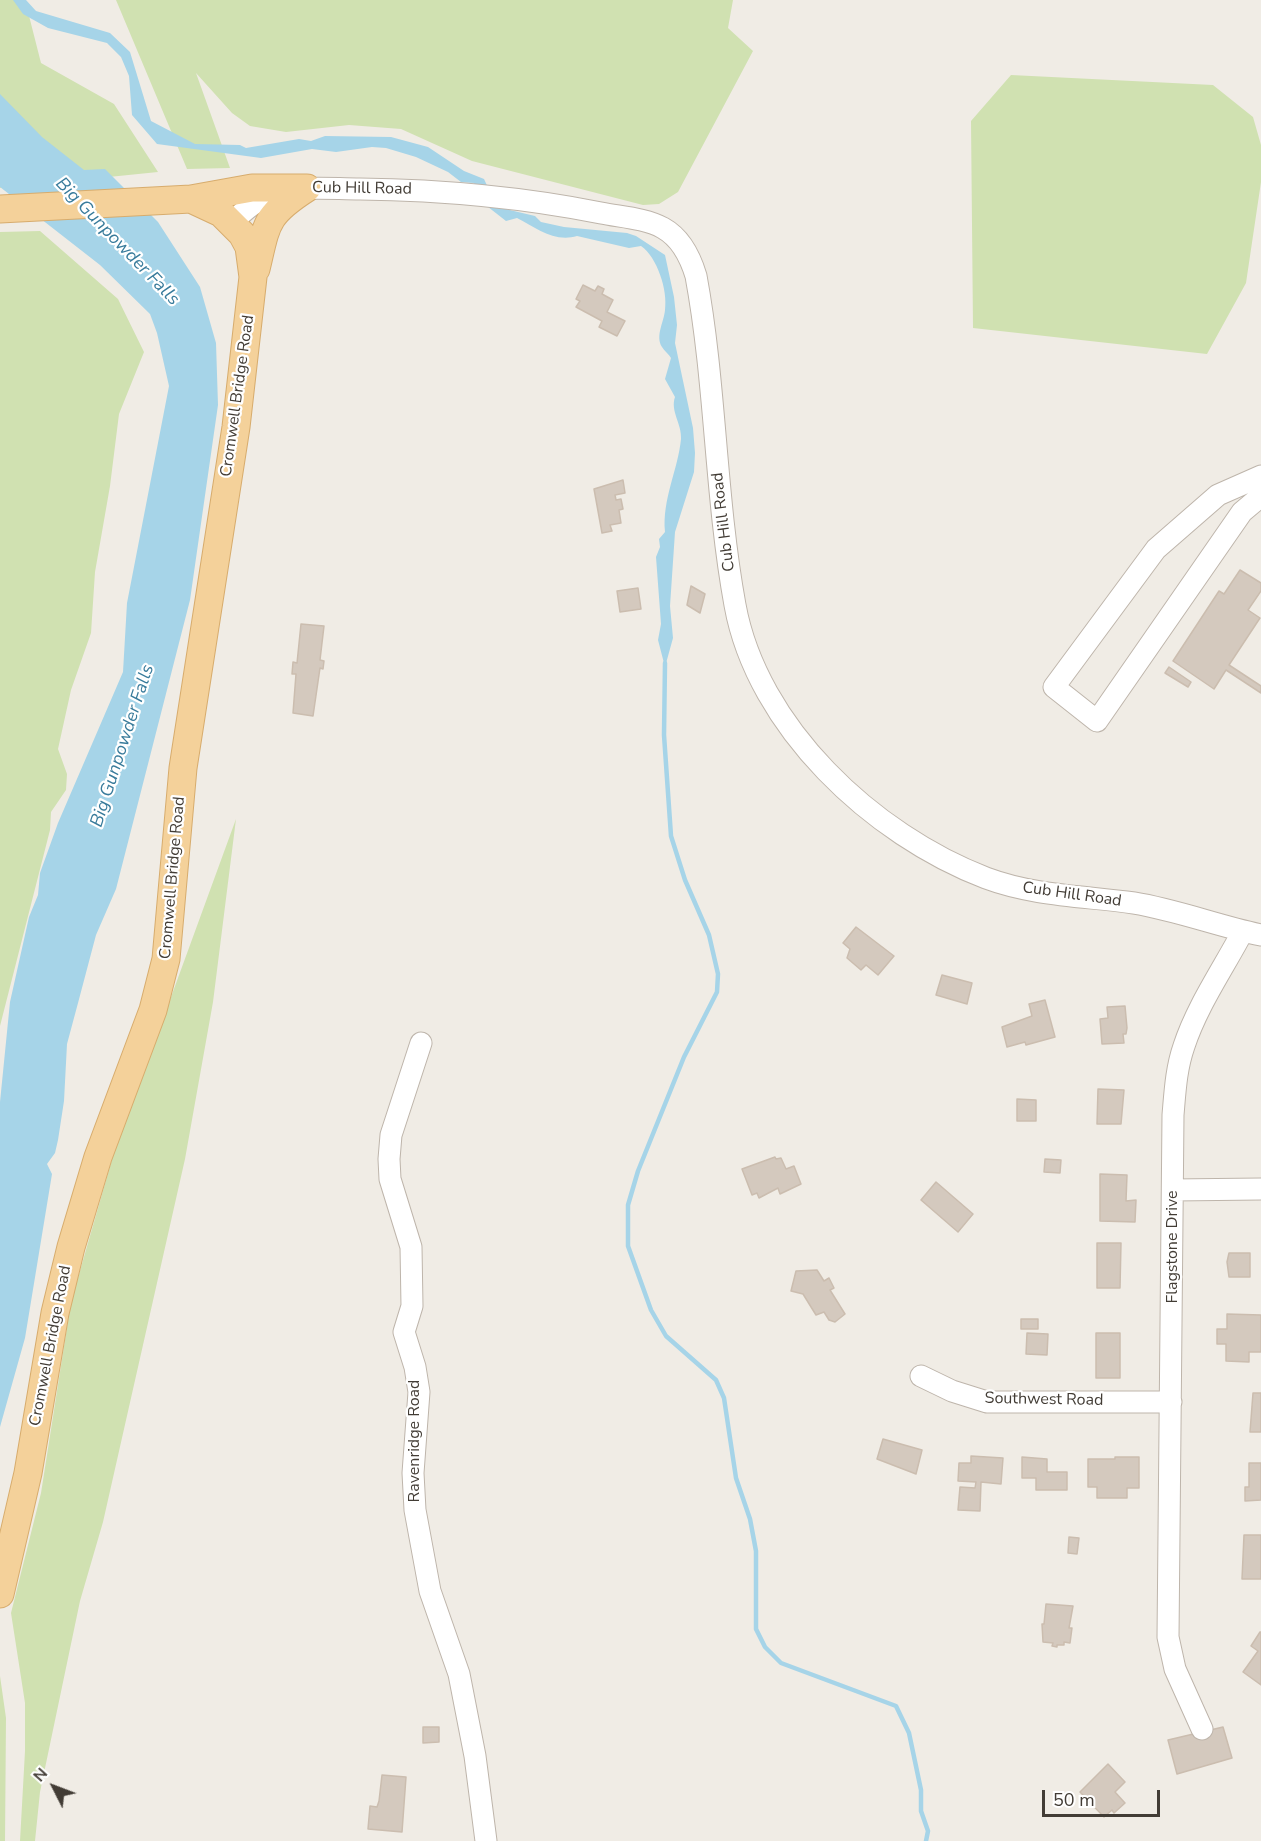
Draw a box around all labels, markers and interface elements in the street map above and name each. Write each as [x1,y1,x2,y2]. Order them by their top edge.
water label: Big Gunpowder Falls [50,173,184,311]
street label: Cub Hill Road [312,179,412,199]
street label: Cromwell Bridge Road [217,314,259,478]
street label: Cub Hill Road [708,471,740,573]
water label: Big Gunpowder Falls [87,662,159,830]
street label: Cromwell Bridge Road [156,796,190,960]
street label: Cub Hill Road [1021,879,1123,911]
street label: Flagstone Drive [1163,1190,1183,1304]
street label: Cromwell Bridge Road [26,1264,76,1428]
street label: Ravenridge Road [405,1380,425,1502]
street label: Southwest Road [984,1389,1104,1411]
north arrow [24,1757,84,1817]
text: N [28,1763,53,1787]
scale bar [1045,1778,1164,1816]
text: 50 m [1053,1788,1095,1812]

